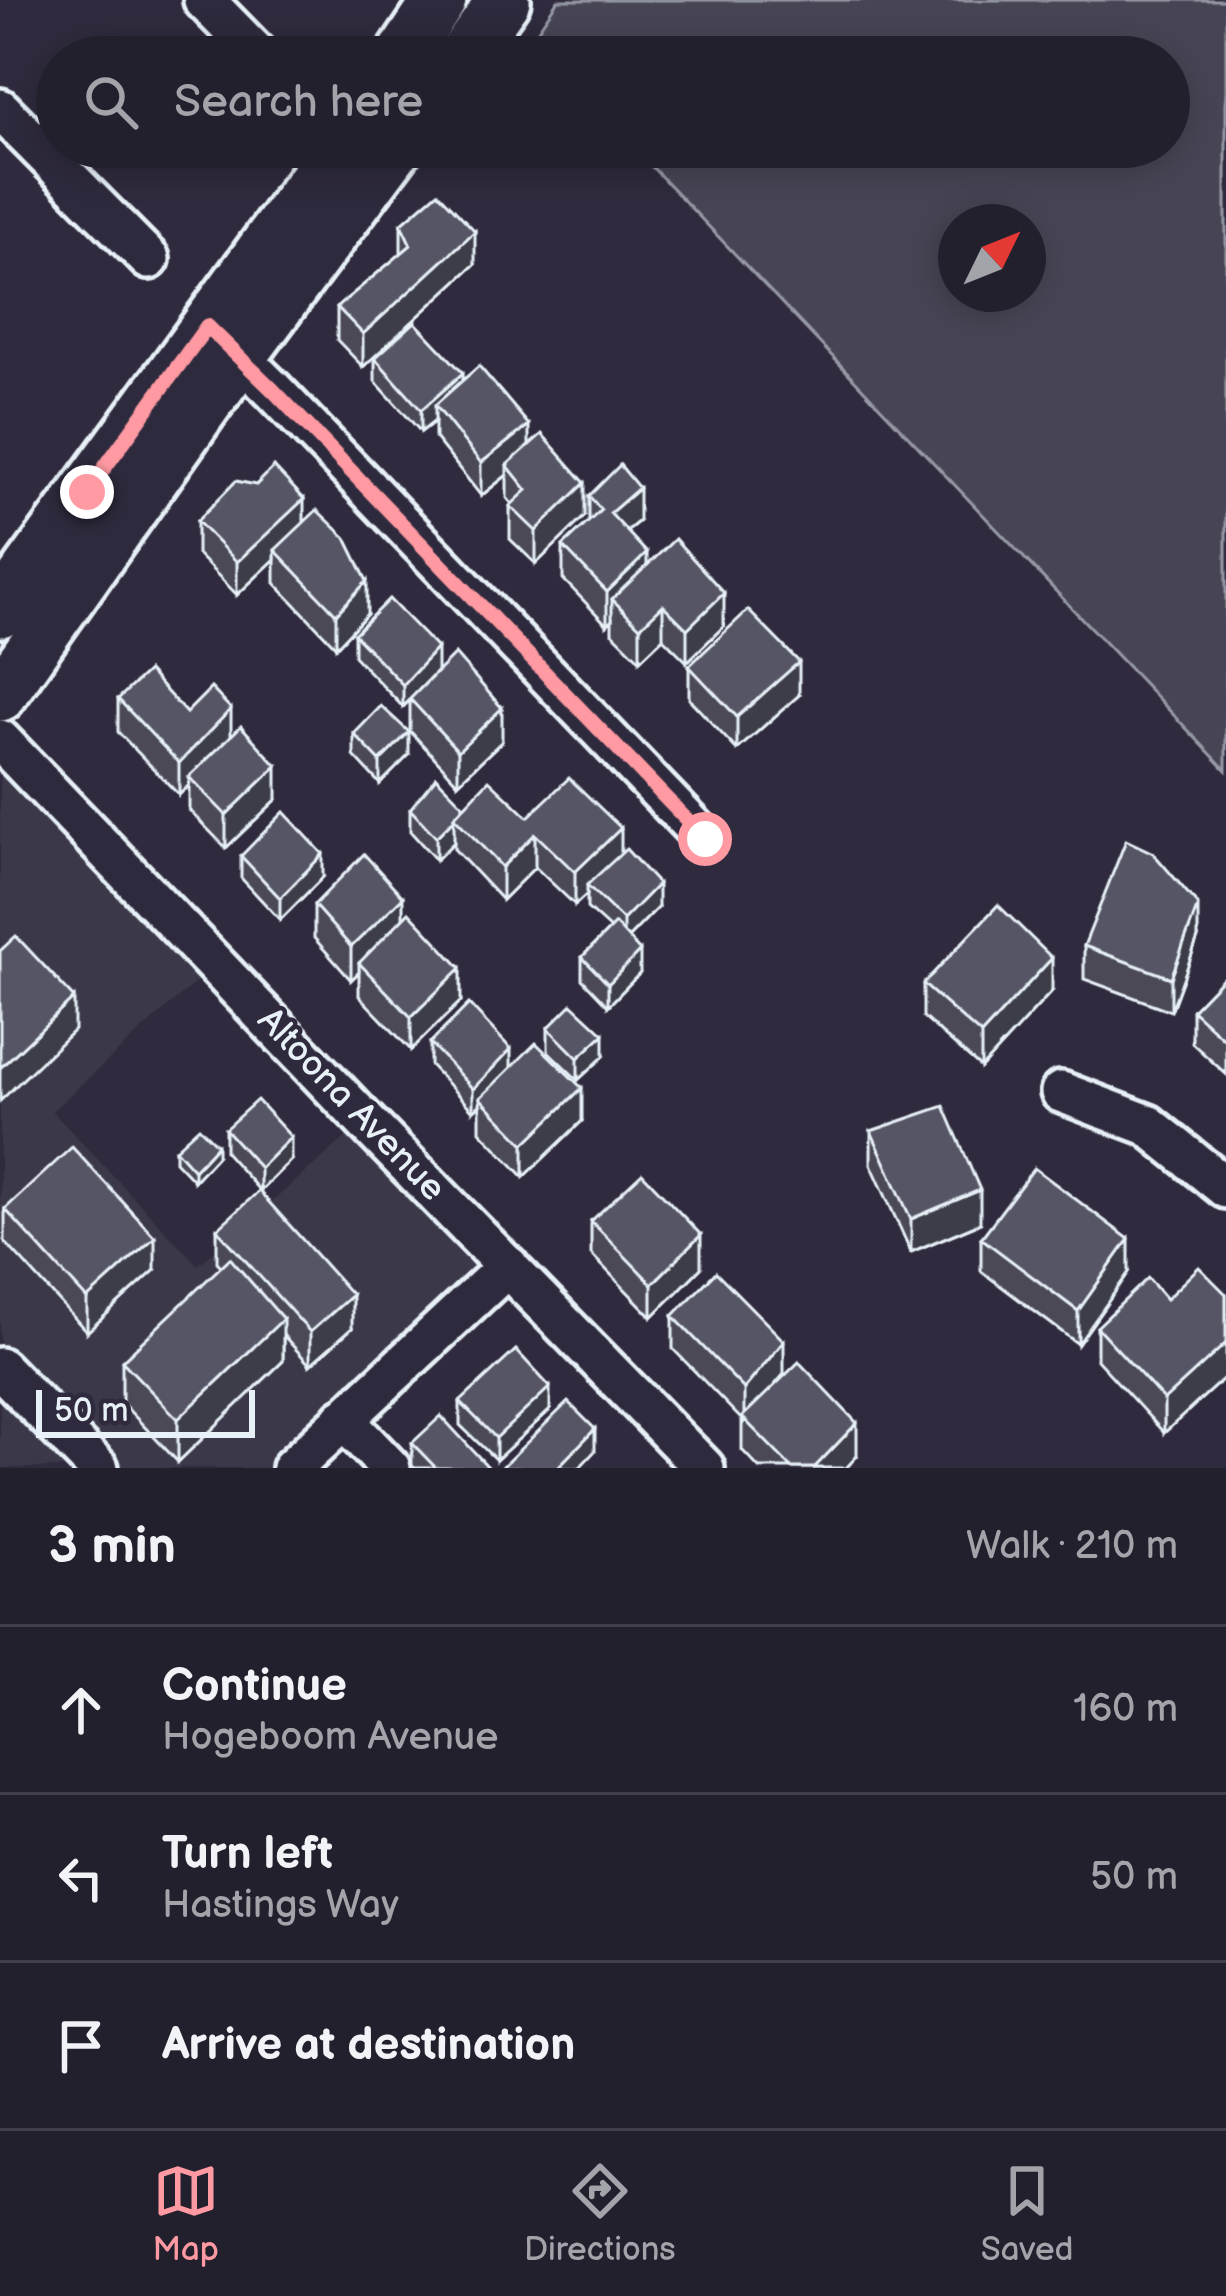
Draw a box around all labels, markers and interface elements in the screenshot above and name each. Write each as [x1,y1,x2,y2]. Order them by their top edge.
search box [36,36,1190,168]
icon: search [78,69,144,135]
text: Search here [174,75,423,130]
north arrow [938,204,1046,312]
route end [60,465,114,519]
route start [678,812,732,866]
street label: Altoona Avenue [248,999,454,1211]
scale bar [36,1384,255,1437]
text: 50 m [54,1391,129,1431]
text: 3 min [48,1516,176,1577]
text: Walk · 210 m [966,1523,1178,1570]
text: Continue [162,1659,347,1714]
icon: ahead [48,1677,114,1743]
text: 160 m [1073,1686,1178,1733]
text: Hogeboom Avenue [162,1714,498,1761]
text: Turn left [162,1827,333,1882]
icon: left [48,1845,114,1911]
text: 50 m [1090,1854,1178,1901]
text: Hastings Way [162,1882,399,1929]
icon: arrive [48,2013,114,2079]
text: Arrive at destination [162,2018,575,2073]
tab: Map [153,2158,219,2270]
tab: Directions [524,2158,676,2270]
tab: Saved [981,2158,1073,2270]

